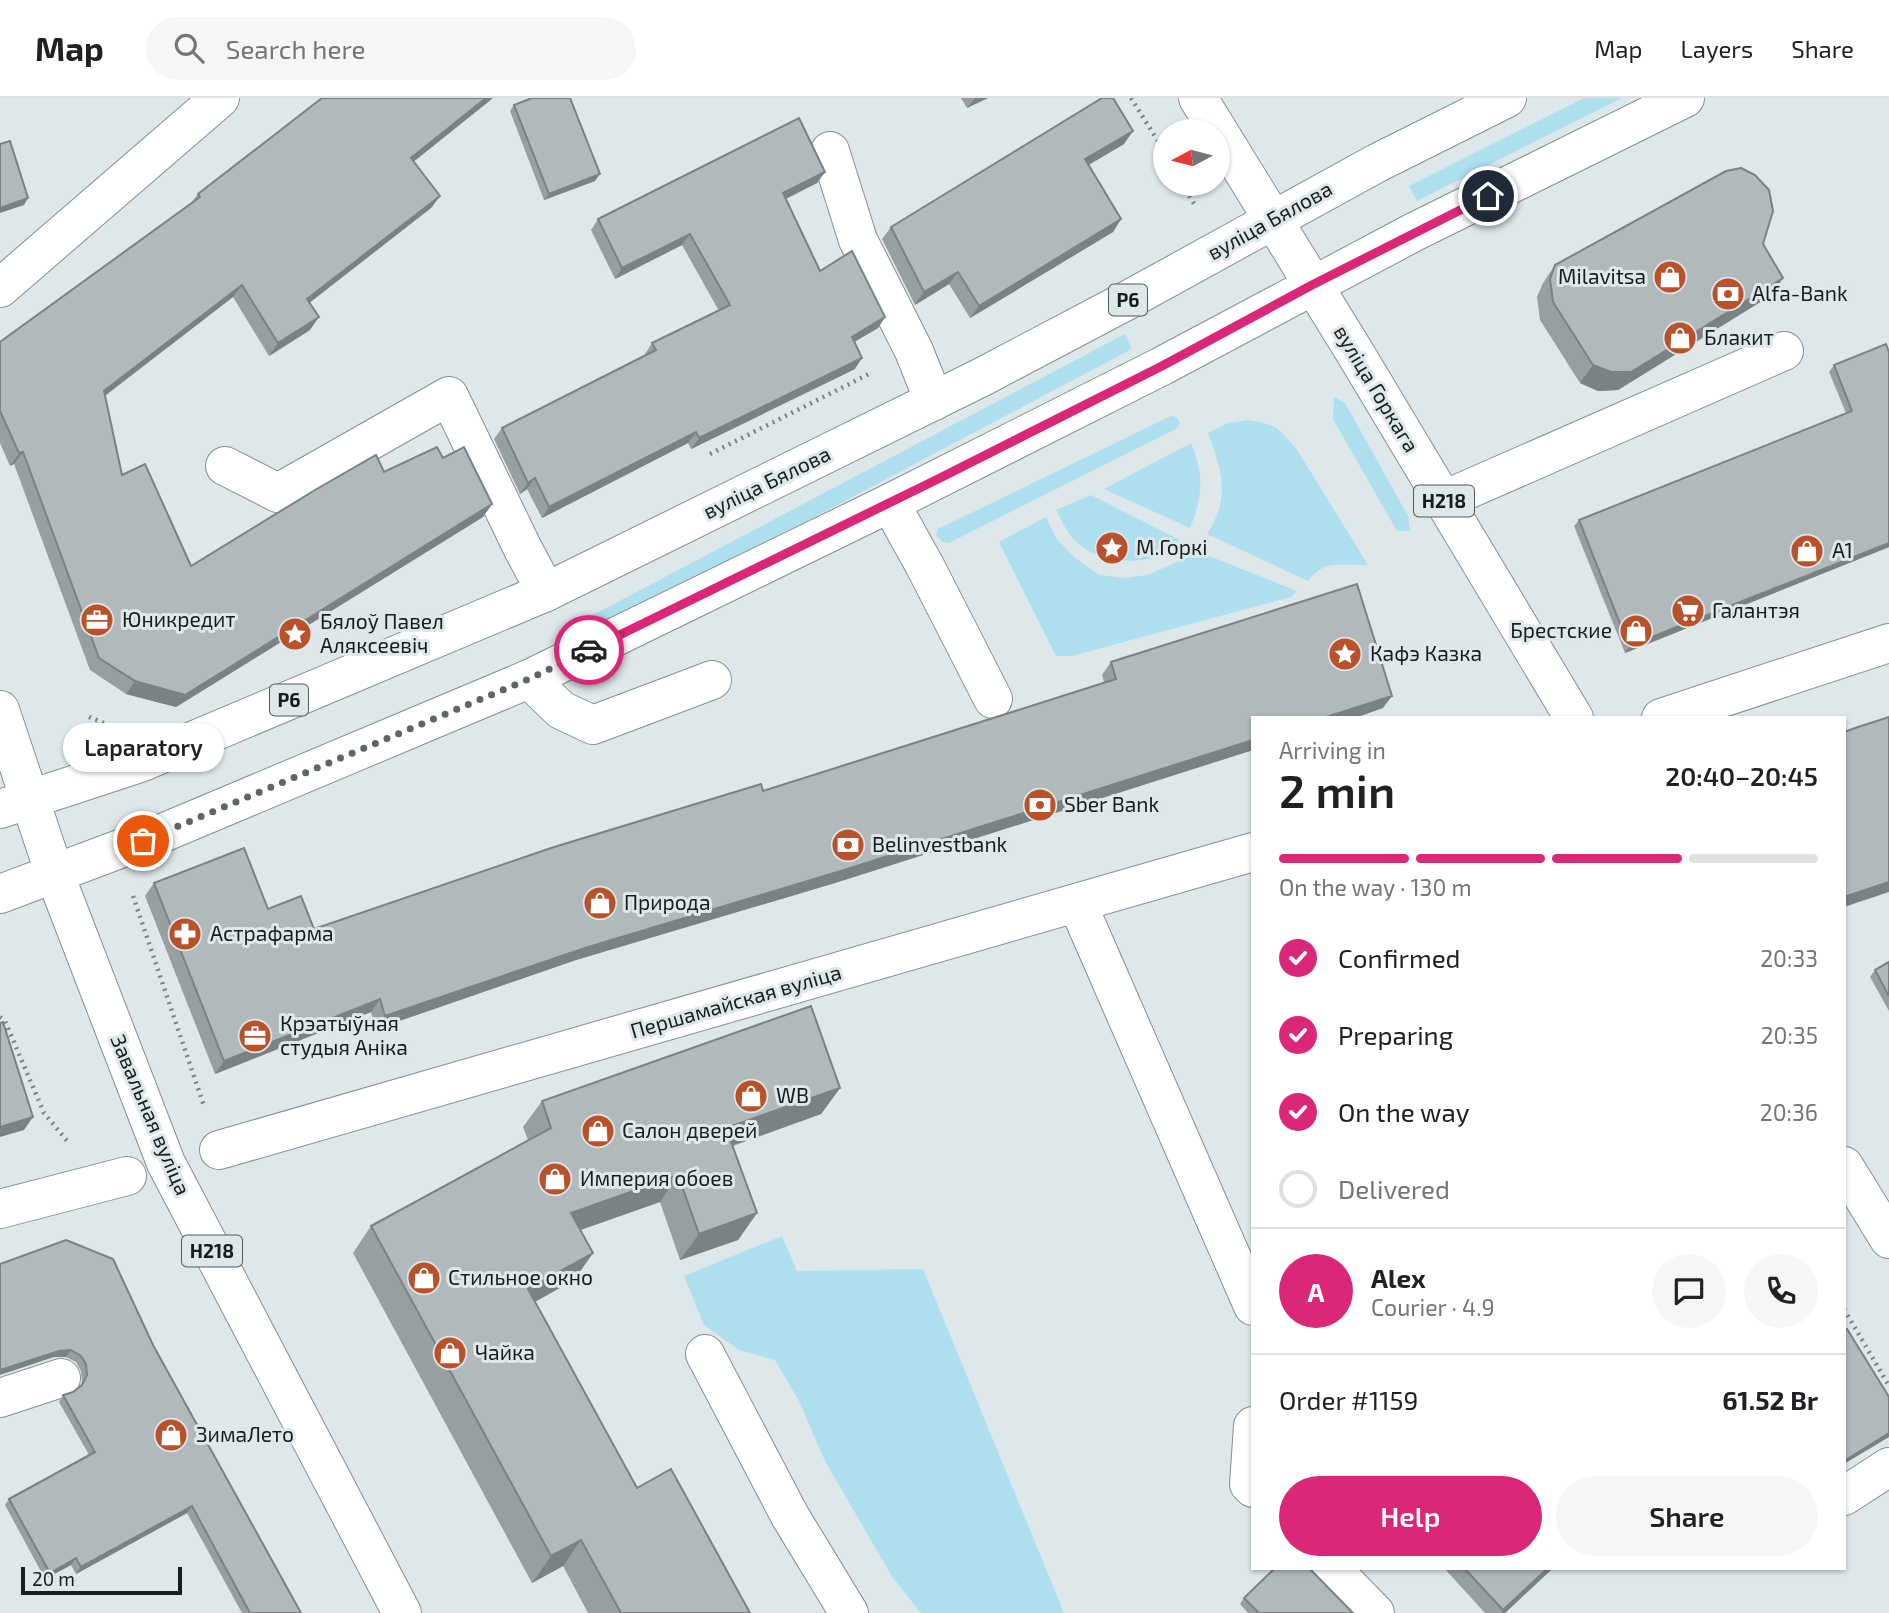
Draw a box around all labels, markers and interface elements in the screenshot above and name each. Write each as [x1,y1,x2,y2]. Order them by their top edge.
search box [146,17,636,80]
text: Map [35,28,104,68]
icon: search [170,29,208,67]
text: Search here [226,33,365,64]
text: Map [1594,34,1642,63]
text: Layers [1680,34,1753,63]
text: Share [1791,34,1854,63]
north arrow [1153,119,1230,196]
map controls [1153,119,1230,196]
pin [1458,166,1518,226]
street label: вуліца Бялова [1203,175,1337,265]
icon: home [1469,177,1507,215]
shop icon: Milavitsa [1651,258,1689,296]
place label: Milavitsa [1558,263,1646,288]
bank icon: Alfa-Bank [1709,275,1747,313]
place label: Alfa-Bank [1752,280,1848,305]
road number: Р6 [1109,284,1147,316]
shop icon: Блакит [1661,319,1699,357]
street label: вуліца Горкага [1329,320,1425,457]
place label: Блакит [1704,324,1774,349]
street label: вуліца Бялова [698,440,835,524]
road number: Н218 [1414,486,1474,516]
place icon: М.Горкі [1093,529,1131,567]
shop icon: A1 [1788,532,1826,570]
place label: М.Горкі [1136,534,1208,559]
place label: A1 [1832,537,1853,562]
supermarket icon: Галантэя [1669,592,1707,630]
place label: Галантэя [1712,597,1800,622]
office icon: Юникредит [78,601,116,639]
place label: Юникредит [122,606,236,631]
place label: Бялоў Павел Аляксеевіч [320,608,444,657]
shop icon: Брестские [1617,612,1655,650]
place icon: Бялоў Павел Аляксеевіч [276,615,314,653]
courier [554,615,624,685]
place label: Брестские [1510,617,1612,642]
icon: car [570,631,608,669]
place icon: Кафэ Казка [1326,635,1364,673]
place label: Кафэ Казка [1370,640,1482,665]
road number: Р6 [270,684,308,716]
callout: Laparatory [62,722,224,771]
text: Laparatory [84,733,203,761]
text: Arriving in [1279,736,1386,764]
text: 20:40–20:45 [1665,760,1818,791]
text: 2 min [1279,762,1395,817]
bank icon: Sber Bank [1021,786,1059,824]
place label: Sber Bank [1064,791,1159,816]
pin [113,811,173,871]
icon: bag [124,822,162,860]
bank icon: Belinvestbank [829,826,867,864]
place label: Belinvestbank [872,831,1008,856]
text: On the way · 130 m [1279,873,1472,901]
shop icon: Природа [581,884,619,922]
place label: Природа [624,889,711,914]
pharmacy icon: Астрафарма [166,915,204,953]
place label: Астрафарма [210,920,334,945]
icon: check [1279,939,1317,977]
text: Confirmed [1338,942,1461,973]
text: 20:33 [1760,944,1818,972]
street label: Першамайская вуліца [627,958,844,1044]
place label: Крэатыўная студыя Аніка [280,1010,408,1060]
icon: check [1279,1016,1317,1054]
office icon: Крэатыўная студыя Аніка [236,1017,274,1055]
text: Preparing [1338,1019,1453,1050]
text: 20:35 [1761,1021,1818,1049]
street label: Завальная вуліца [105,1030,196,1199]
shop icon: WB [732,1077,770,1115]
place label: WB [776,1082,809,1107]
icon: check [1279,1093,1317,1131]
text: On the way [1338,1096,1469,1127]
text: 20:36 [1760,1098,1818,1126]
shop icon: Салон дверей [579,1112,617,1150]
place label: Салон дверей [622,1117,757,1142]
shop icon: Империя обоев [536,1160,574,1198]
place label: Империя обоев [580,1165,733,1190]
text: Delivered [1338,1173,1450,1204]
road number: Н218 [182,1236,242,1266]
button: chat [1652,1254,1726,1328]
button: phone [1744,1254,1818,1328]
shop icon: Стильное окно [405,1259,443,1297]
text: Alex [1371,1262,1426,1293]
place label: Стильное окно [448,1264,593,1289]
text: A [1308,1276,1324,1307]
text: Courier · 4.9 [1371,1293,1495,1321]
shop icon: Чайка [431,1334,469,1372]
place label: Чайка [475,1339,535,1364]
text: Order #1159 [1279,1384,1418,1415]
text: 61.52 Br [1722,1384,1818,1415]
shop icon: ЗимаЛето [152,1416,190,1454]
place label: ЗимаЛето [196,1421,294,1446]
button: Help [1279,1476,1542,1556]
button: Share [1556,1476,1818,1556]
scale bar [21,1564,182,1596]
text: 20 m [32,1567,75,1590]

